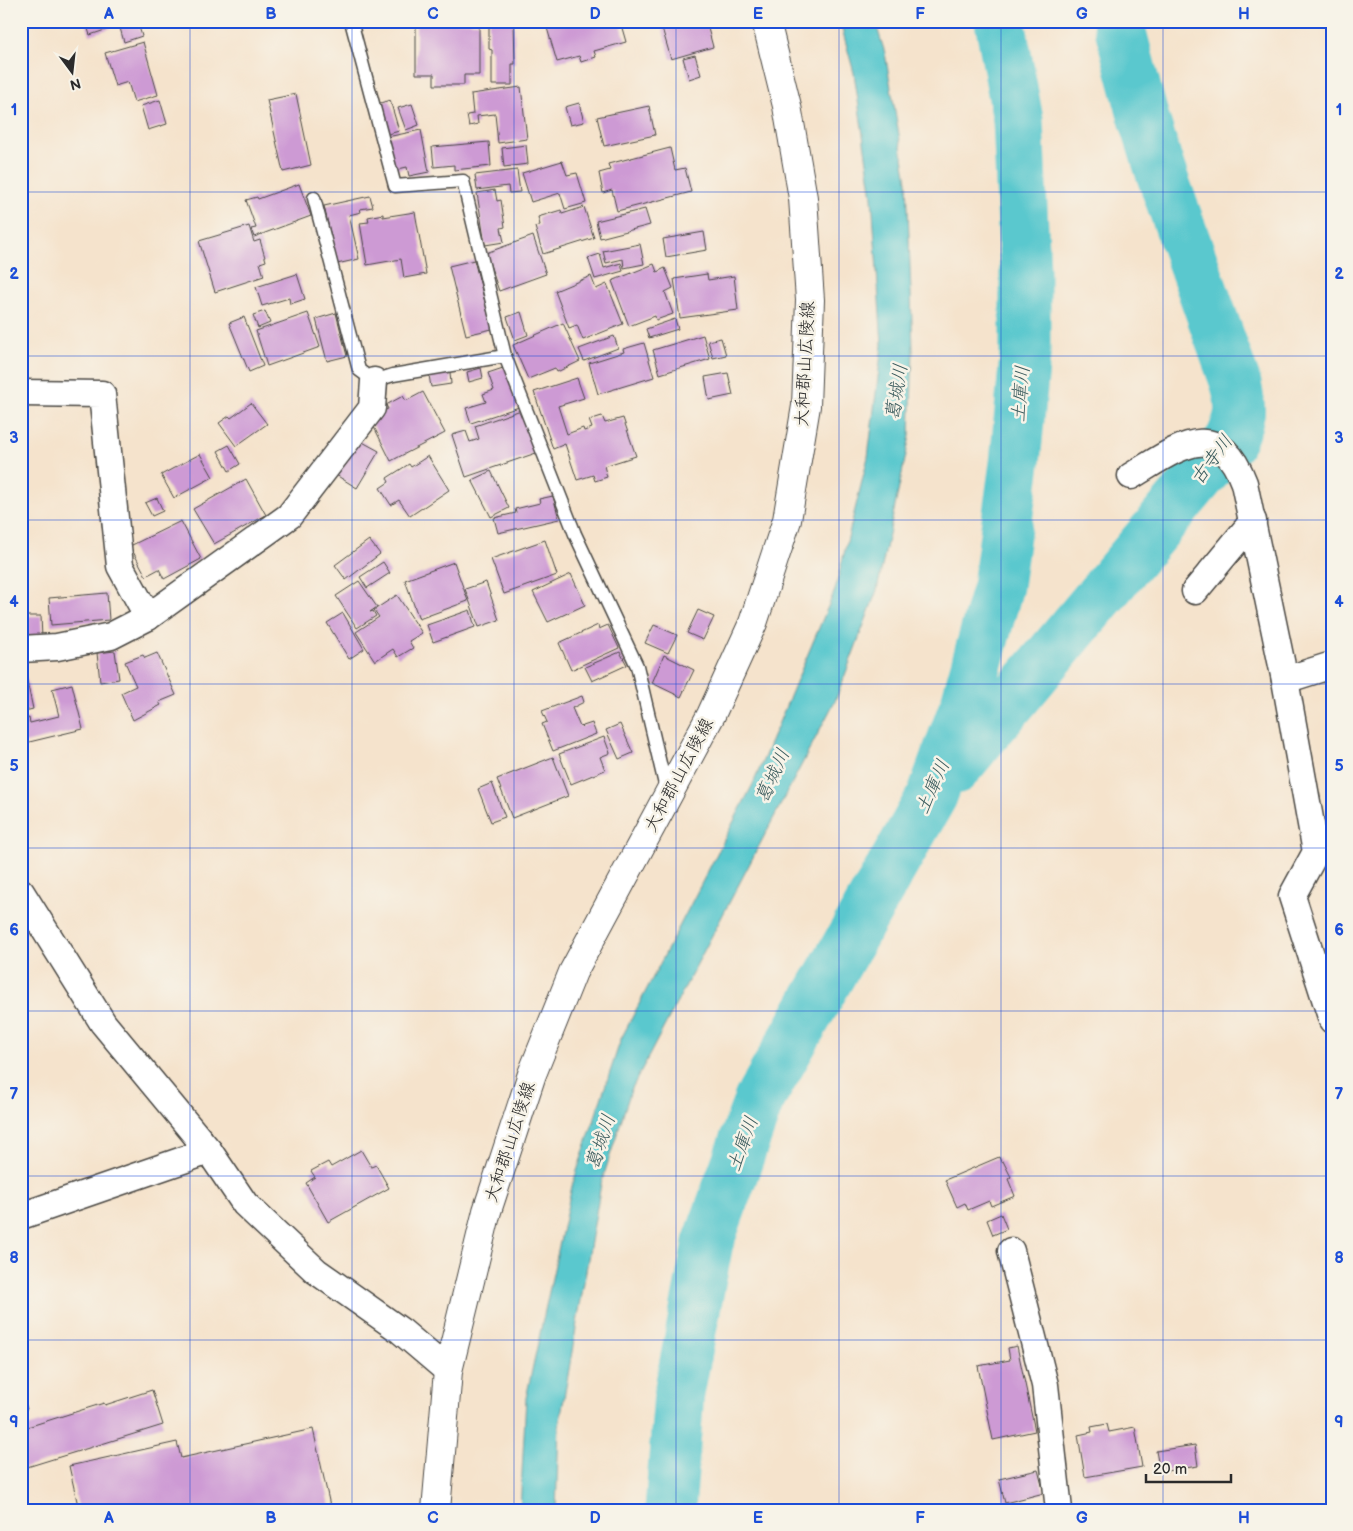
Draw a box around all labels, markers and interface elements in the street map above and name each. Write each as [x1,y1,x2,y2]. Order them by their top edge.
text: A [103,5,114,24]
text: B [265,5,277,24]
text: C [427,5,439,24]
text: D [589,5,601,24]
text: E [753,5,763,24]
text: F [915,5,925,24]
text: G [1076,5,1088,24]
text: H [1238,5,1250,24]
north arrow [48,48,98,98]
text: N [68,75,83,94]
text: 1 [11,101,17,120]
text: 1 [1336,101,1342,120]
text: 2 [9,265,19,284]
text: 2 [1334,265,1344,284]
street label: 大和郡山広陵線 [791,301,819,427]
water label: 葛城川 [881,362,913,422]
water label: 土庫川 [1007,365,1035,423]
text: 3 [9,429,19,448]
text: 3 [1334,429,1344,448]
water label: 古寺川 [1186,430,1238,490]
text: 4 [9,593,19,612]
text: 4 [1334,593,1344,612]
street label: 大和郡山広陵線 [640,714,718,836]
water label: 葛城川 [751,745,795,807]
water label: 土庫川 [911,756,955,818]
text: 5 [9,757,19,776]
text: 5 [1334,757,1344,776]
text: 6 [9,921,19,940]
text: 6 [1334,921,1344,940]
street label: 大和郡山広陵線 [481,1079,539,1205]
text: 7 [10,1085,19,1104]
text: 7 [1335,1085,1344,1104]
water label: 葛城川 [581,1111,621,1173]
water label: 土庫川 [722,1113,764,1175]
text: 8 [9,1249,19,1268]
text: 8 [1334,1249,1344,1268]
text: 9 [9,1413,19,1432]
text: 9 [1334,1413,1344,1432]
scale bar [1146,1451,1230,1483]
text: 20 m [1153,1460,1187,1479]
text: A [103,1509,114,1528]
text: B [265,1509,277,1528]
text: C [427,1509,439,1528]
text: D [589,1509,601,1528]
text: E [753,1509,763,1528]
text: F [915,1509,925,1528]
text: G [1076,1509,1088,1528]
text: H [1238,1509,1250,1528]

